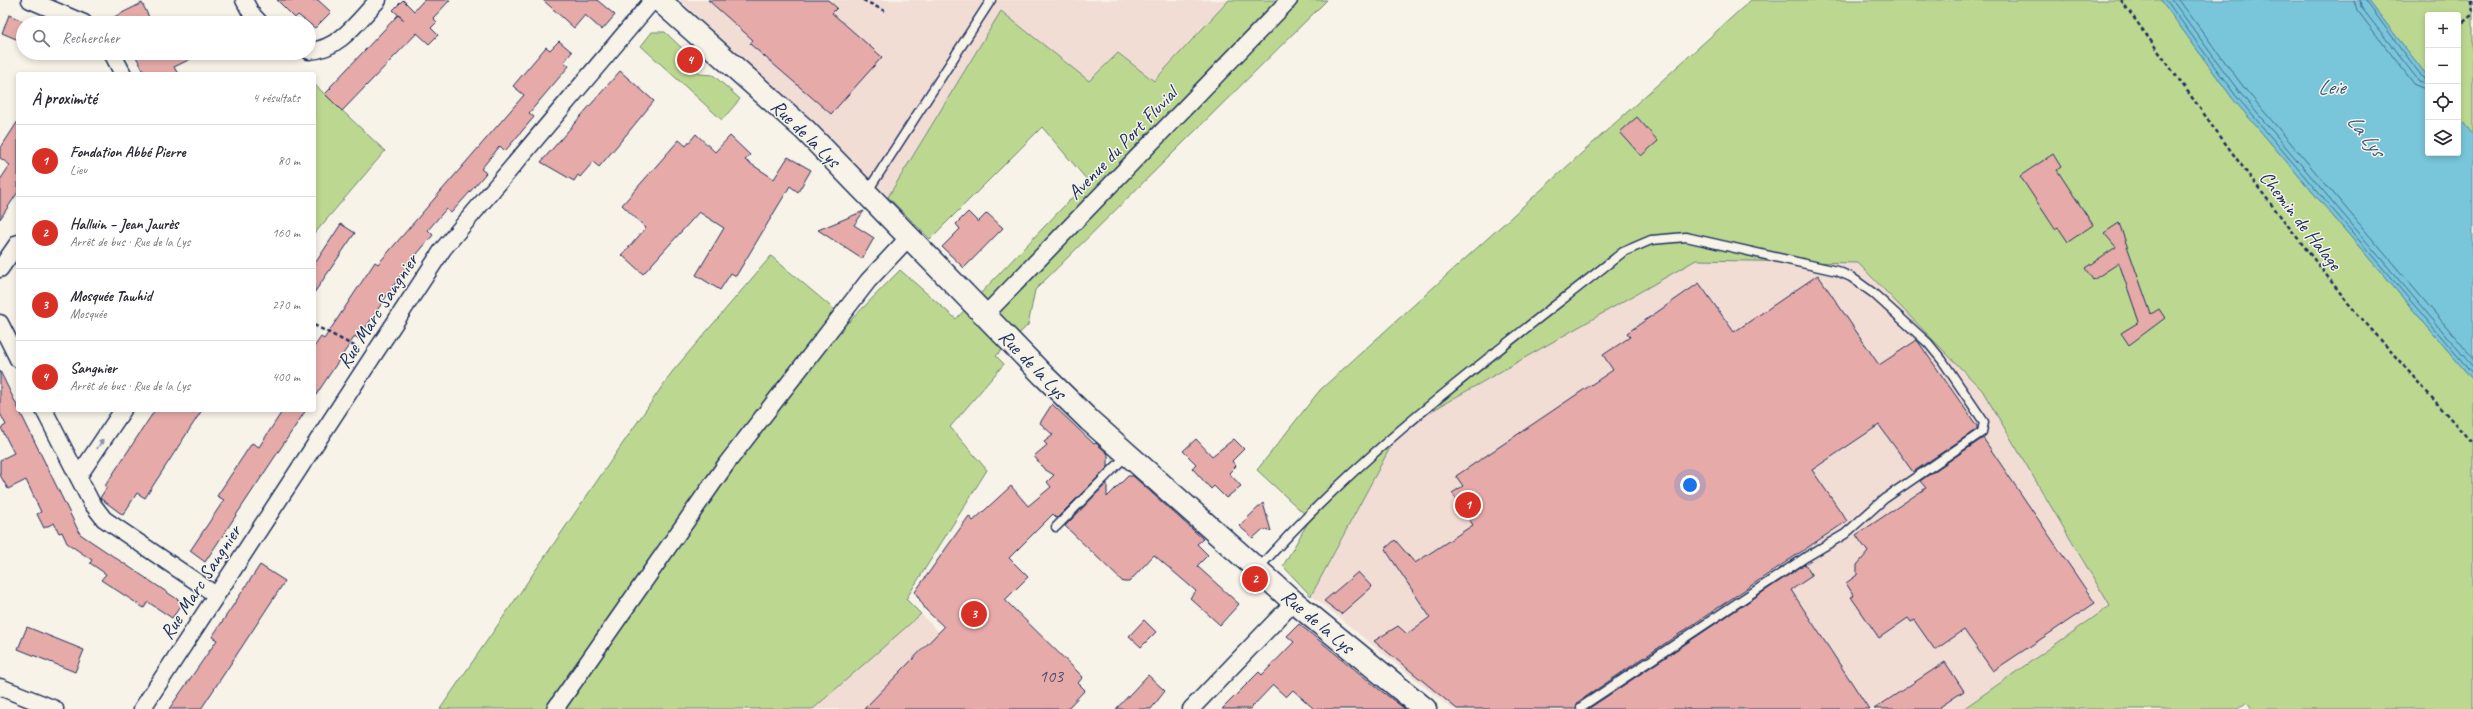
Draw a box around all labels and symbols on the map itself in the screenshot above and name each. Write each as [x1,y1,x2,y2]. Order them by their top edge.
pin: 4 [677,45,703,75]
water label: Leie [2318,74,2347,100]
street label: Avenue du Port Fluvial [1062,79,1185,205]
street label: Rue de la Lys [766,94,847,174]
water label: La Lys [2341,109,2393,164]
street label: Chemin de Halage [2254,166,2348,276]
street label: Rue Marc Sangnier [331,248,425,373]
street label: Rue de la Lys [993,324,1073,406]
one-way arrow [96,439,104,449]
your location [1680,475,1700,495]
pin: 1 [1455,490,1481,520]
street label: Rue Marc Sangnier [154,519,248,644]
pin: 2 [1242,564,1268,594]
street label: Rue de la Lys [1276,584,1361,660]
pin: 3 [961,599,987,629]
house number: 103 [1039,665,1065,687]

